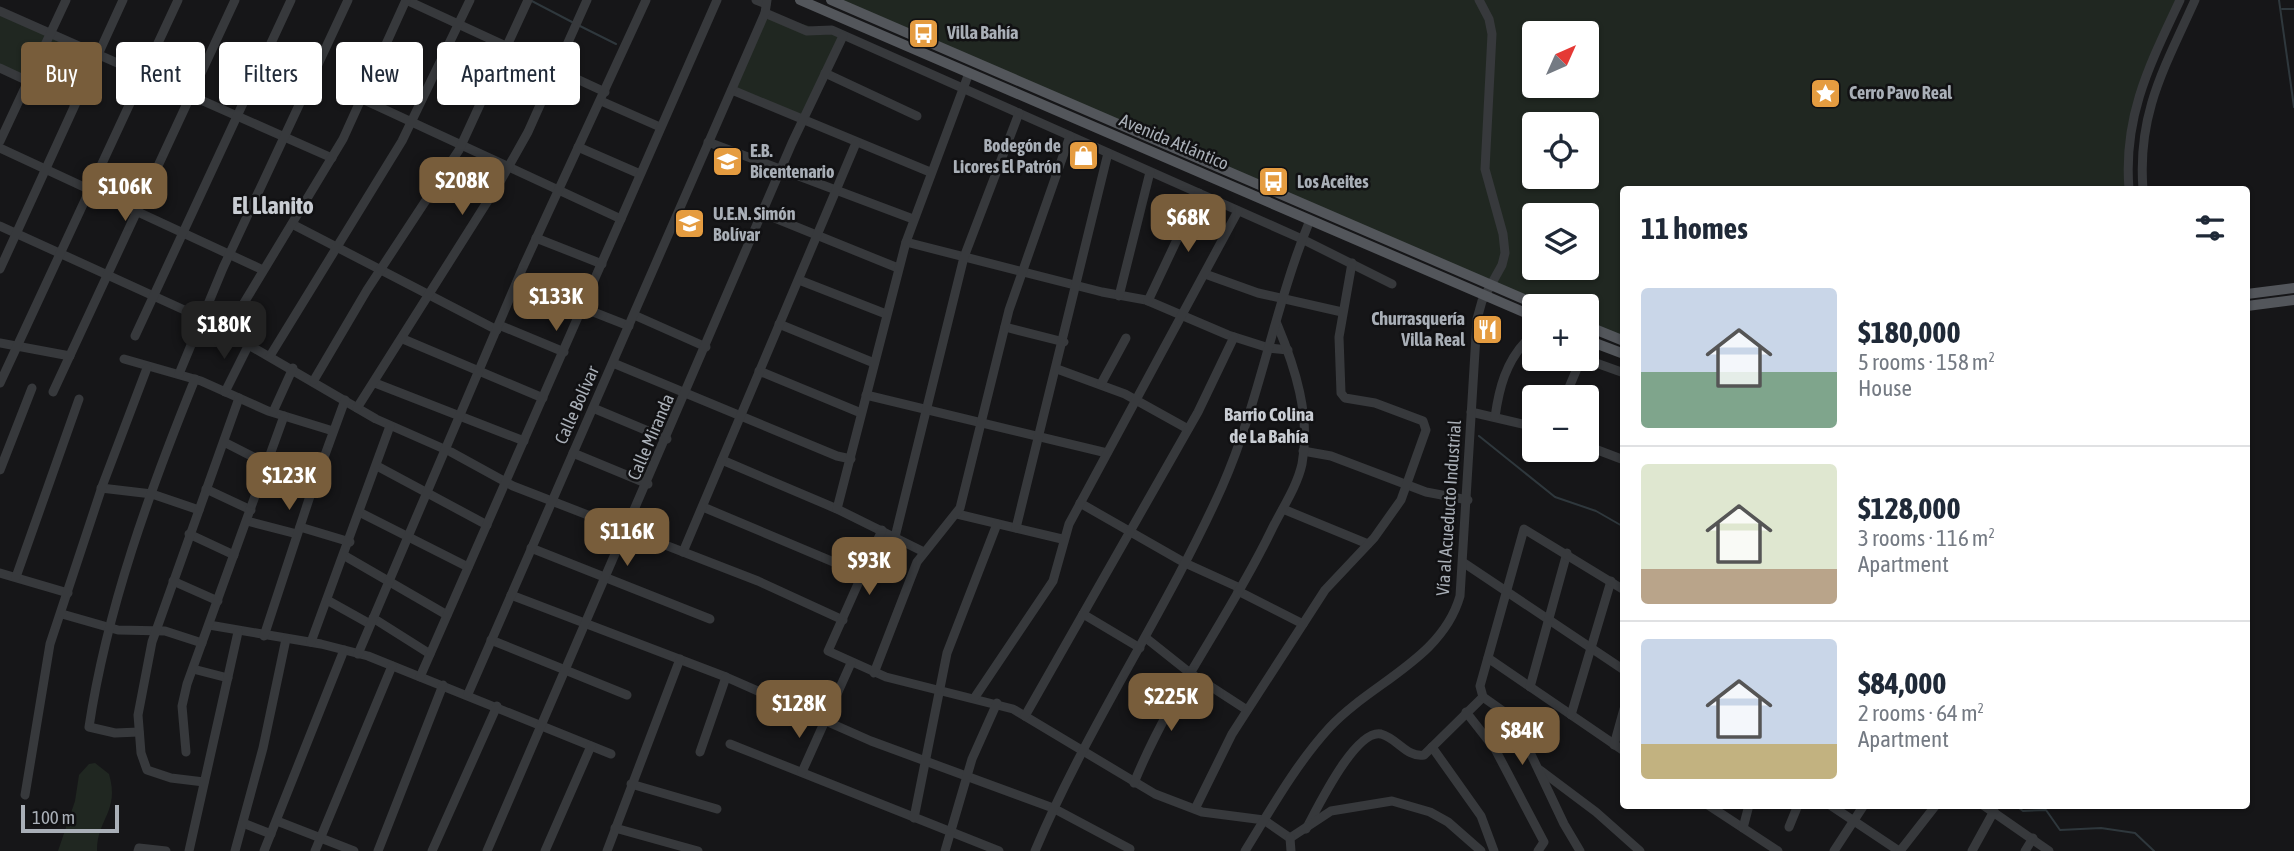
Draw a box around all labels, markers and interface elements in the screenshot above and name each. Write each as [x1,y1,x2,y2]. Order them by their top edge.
bus stop icon: Villa Bahía [907,16,941,50]
north arrow [1522,21,1600,98]
map controls [1522,21,1599,462]
place label: Villa Bahía [946,22,1018,43]
chip: Buy [21,42,102,105]
chip: Rent [116,42,205,105]
chip: Filters [219,42,322,105]
chip: New [336,42,423,105]
chip: Apartment [437,42,580,105]
place icon: Cerro Pavo Real [1809,76,1843,110]
place label: Cerro Pavo Real [1849,82,1952,103]
street label: Avenida Atlántico [1116,109,1232,174]
button: locate [1522,112,1599,189]
place label: Bodegón de Licores El Patrón [953,135,1061,177]
shop icon: Bodegón de Licores El Patrón [1067,139,1101,173]
place label: E.B. Bicentenario [750,140,834,182]
school or university icon: E.B. Bicentenario [710,144,744,178]
pin: $208K [413,158,511,217]
pin: $106K [76,164,174,223]
bus stop icon: Los Aceites [1257,165,1291,199]
text: $208K [435,167,489,193]
place label: Los Aceites [1297,171,1369,192]
text: $106K [98,173,152,199]
district label: El Llanito [232,192,314,219]
pin: $68K [1147,194,1229,254]
place label: U.E.N. Simón Bolívar [713,203,796,245]
button: layers [1522,203,1599,280]
text: $68K [1167,204,1209,230]
school or university icon: U.E.N. Simón Bolívar [673,207,707,241]
icon: filters [2191,209,2229,247]
text: 11 homes [1641,211,1748,245]
pin: $133K [507,274,605,333]
text: $133K [529,283,583,309]
button: + [1522,294,1599,371]
pin: $180K [175,302,273,361]
place label: Churrasquería Villa Real [1371,308,1465,350]
text: $180K [197,311,251,337]
restaurant icon: Churrasquería Villa Real [1471,312,1505,346]
text: $180,000 [1858,315,1961,349]
icon: home [1697,316,1781,400]
text: 5 rooms · 158 m² [1858,349,1995,375]
street label: Calle Bolívar [550,362,603,447]
text: House [1858,375,1912,401]
button: − [1522,385,1599,462]
street label: Calle Miranda [623,391,678,483]
district label: Barrio Colina de La Bahía [1224,403,1314,447]
street label: Vía al Acueducto Industrial [1432,419,1465,597]
pin: $123K [240,452,338,512]
text: $123K [262,462,316,488]
text: $128,000 [1858,491,1961,525]
icon: home [1697,492,1781,576]
pin: $116K [578,508,676,568]
text: $116K [600,518,654,544]
text: 3 rooms · 116 m² [1858,525,1995,551]
pin: $93K [828,538,910,597]
text: $93K [848,547,890,573]
text: Apartment [1858,551,1949,577]
text: $84,000 [1858,666,1946,700]
icon: home [1697,667,1781,751]
pin: $225K [1122,674,1220,733]
pin: $128K [750,680,848,740]
text: $225K [1144,683,1198,709]
text: $128K [772,690,826,716]
text: 2 rooms · 64 m² [1858,700,1984,726]
pin: $84K [1481,708,1563,767]
text: $84K [1501,717,1543,743]
text: Apartment [1858,726,1949,752]
scale bar [21,802,119,834]
text: 100 m [32,806,75,828]

